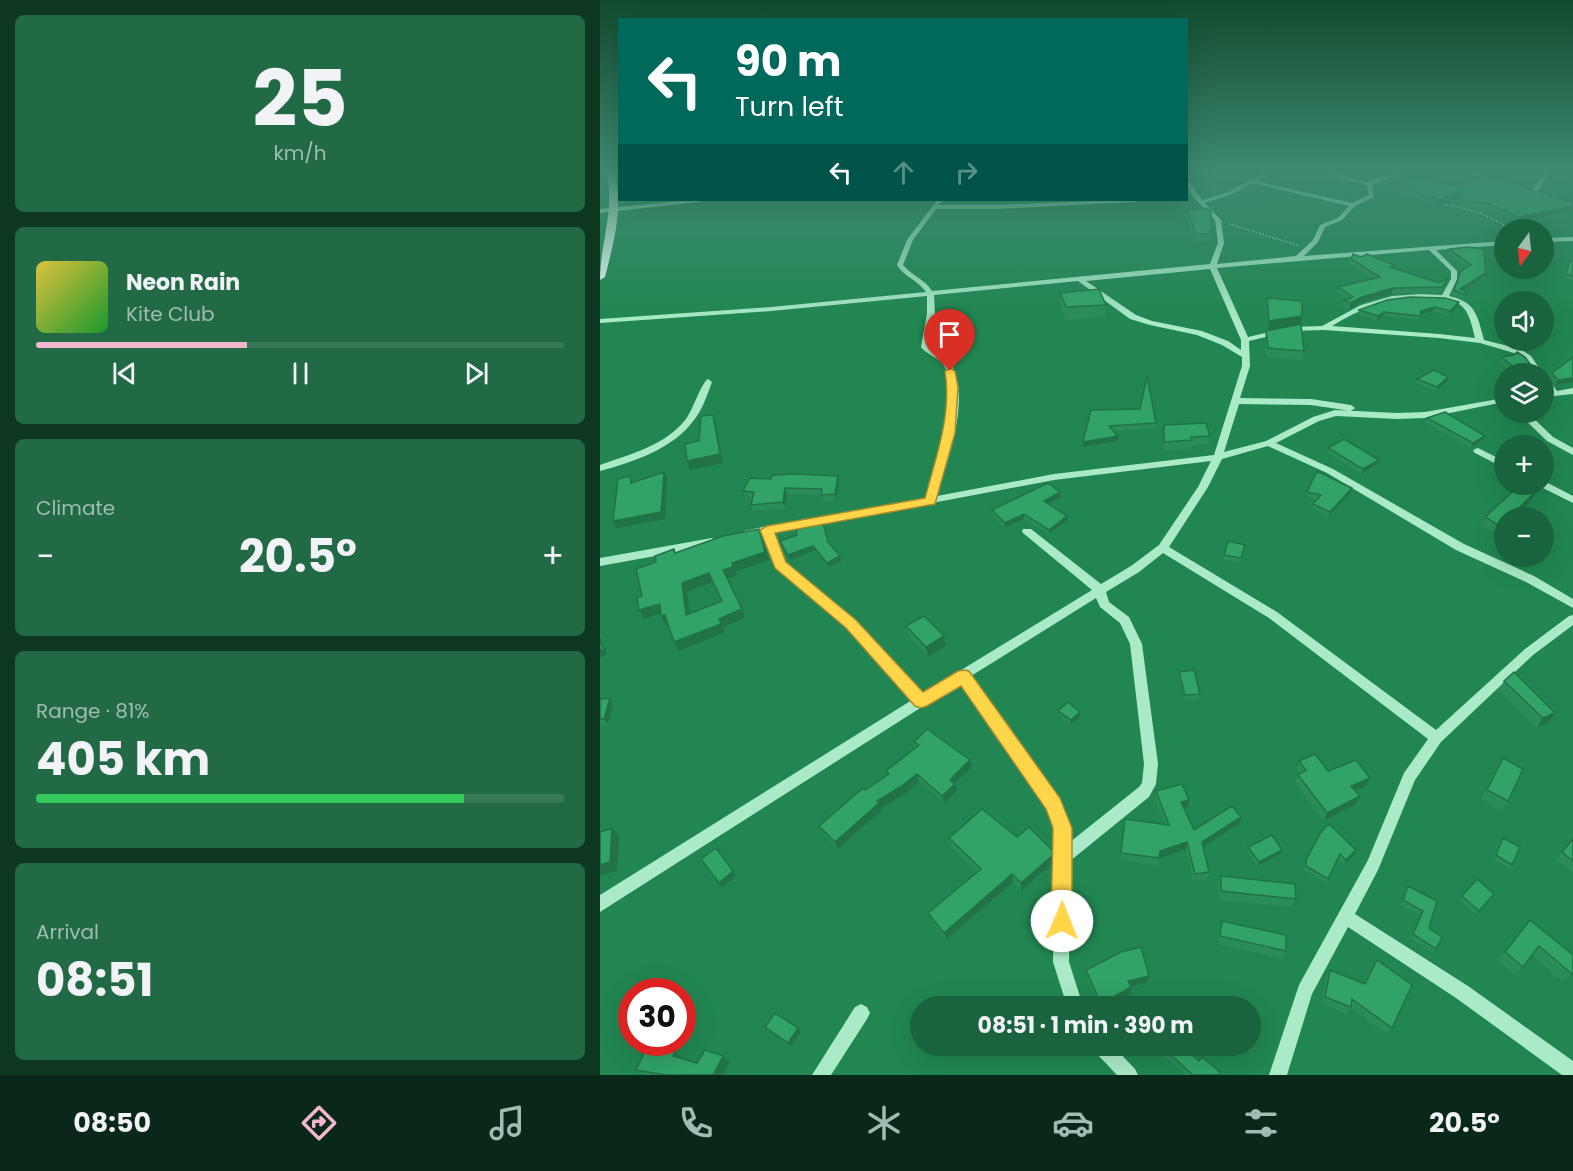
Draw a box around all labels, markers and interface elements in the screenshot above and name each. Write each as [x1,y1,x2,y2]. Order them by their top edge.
text: 90 m [735,32,842,91]
icon: left [636,42,714,120]
text: 25 [252,44,348,153]
text: Turn left [735,88,844,125]
text: km/h [273,139,327,167]
icon: left [824,156,857,189]
icon: ahead [887,156,920,189]
icon: right [950,156,983,189]
north arrow [1494,219,1554,279]
map controls [1494,219,1554,567]
text: Neon Rain [126,267,240,298]
button: sound [1494,291,1554,351]
text: Kite Club [126,300,215,328]
pin [924,309,975,371]
icon: arrive [933,318,966,351]
icon: previous [108,357,141,390]
icon: pause [284,357,317,390]
icon: next [460,357,493,390]
button: layers [1494,363,1554,423]
button: + [1494,435,1554,495]
text: Climate [36,494,115,522]
button: − [1494,507,1554,567]
text: 20.5° [239,525,357,588]
text: − [36,533,54,580]
text: + [541,533,564,580]
text: Range · 81% [36,697,150,725]
text: 405 km [36,728,210,791]
position arrow [1030,889,1094,953]
text: Arrival [36,918,99,946]
text: 08:51 [36,949,153,1012]
speed limit sign: 30 [618,978,696,1056]
text: 08:51 · 1 min · 390 m [978,1010,1193,1041]
icon: directions [298,1102,340,1144]
icon: music [486,1102,528,1144]
icon: phone [675,1102,717,1144]
icon: climate [863,1102,905,1144]
icon: car [1052,1102,1094,1144]
icon: filters [1240,1102,1282,1144]
text: 08:50 [73,1104,151,1141]
text: 20.5° [1429,1104,1500,1141]

